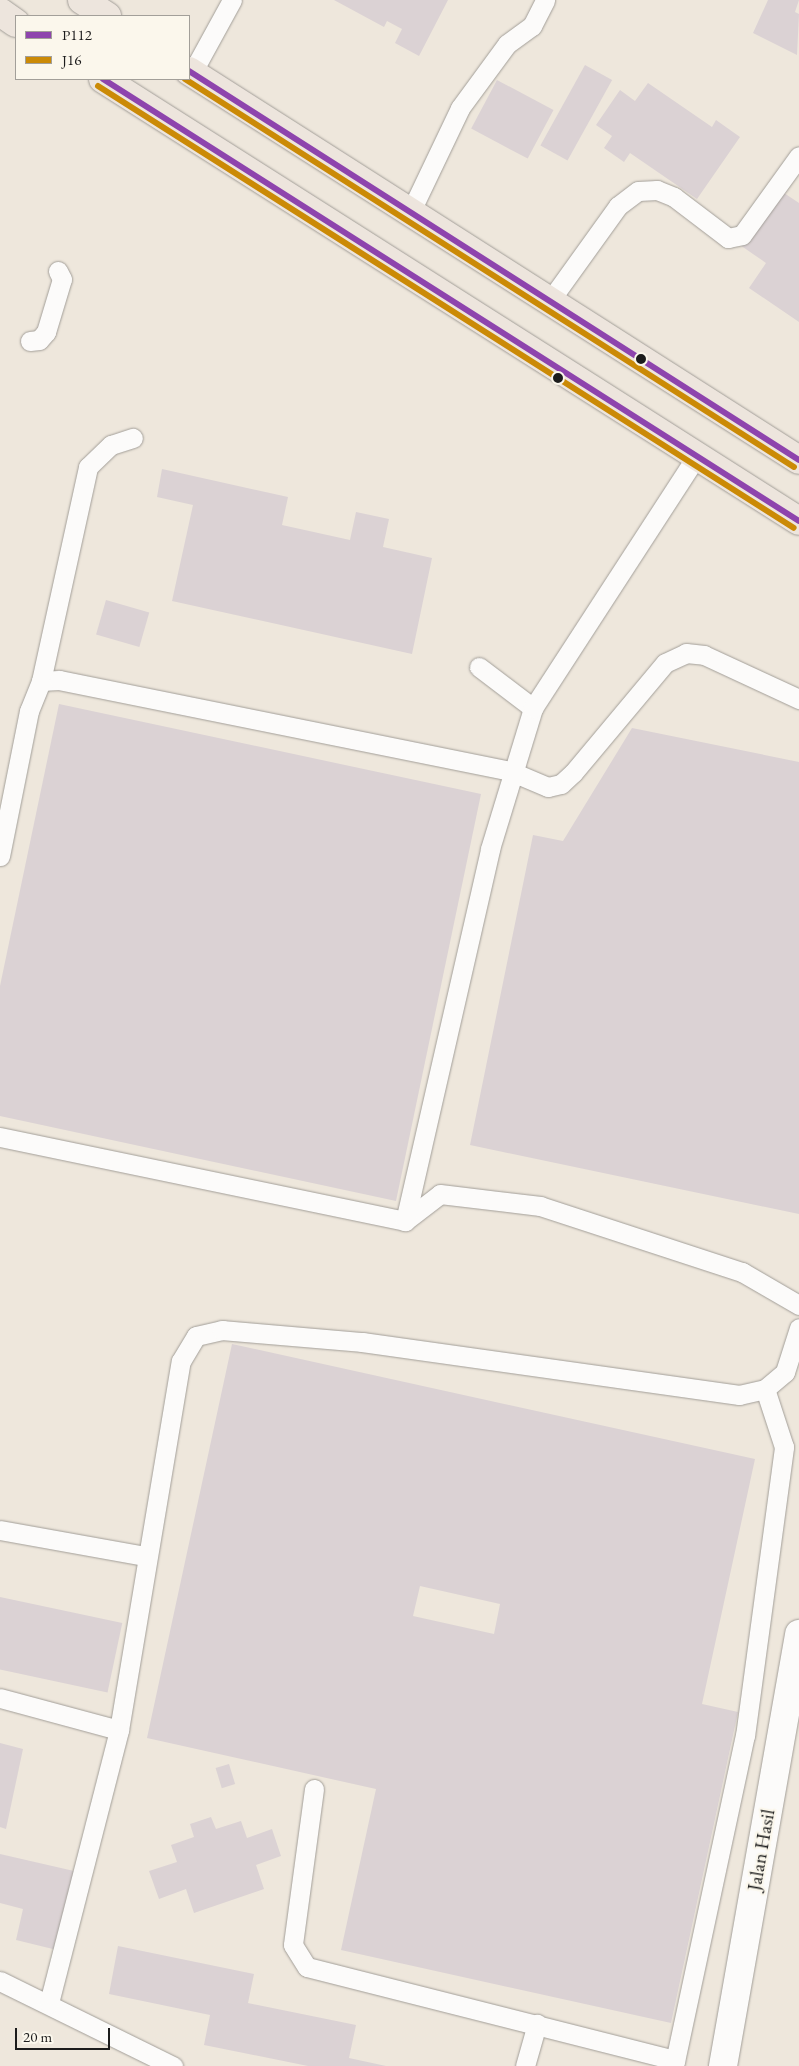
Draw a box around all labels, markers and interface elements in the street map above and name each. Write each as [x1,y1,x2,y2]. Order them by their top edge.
legend [15,15,190,80]
text: P112 [62,25,92,44]
text: J16 [62,50,82,69]
unlabelled marker [636,354,646,364]
unlabelled marker [553,373,563,383]
street label: Jalan Hasil [742,1807,780,1893]
scale bar [18,2018,112,2050]
text: 20 m [23,2027,52,2046]

